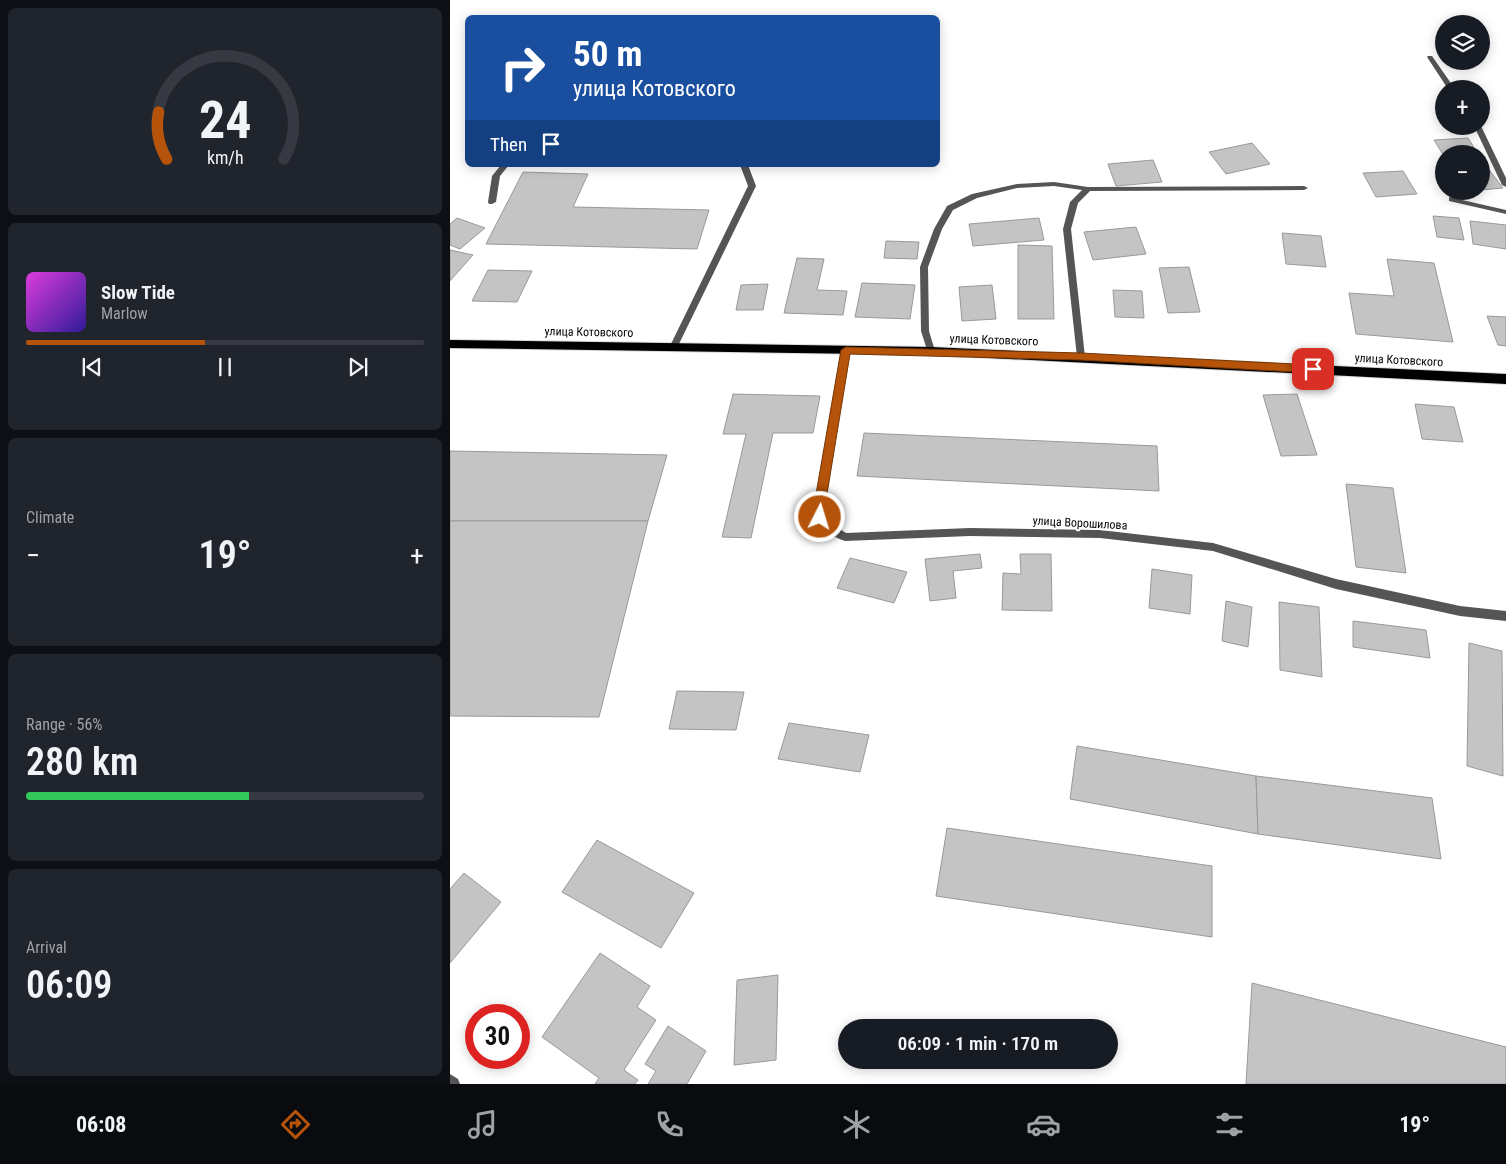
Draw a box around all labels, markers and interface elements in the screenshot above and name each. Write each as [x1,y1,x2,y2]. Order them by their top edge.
map controls [1435,15,1490,200]
button: layers [1435,15,1490,70]
text: 50 m [573,34,642,75]
icon: right [490,35,555,100]
text: улица Котовского [573,76,736,101]
button: + [1435,80,1490,135]
text: 24 [199,90,251,151]
icon: arrive [537,130,565,158]
text: Then [490,133,527,156]
button: − [1435,145,1490,200]
text: km/h [207,147,243,168]
text: Slow Tide [101,281,175,304]
text: Marlow [101,304,148,323]
street label: улица Котовского [545,324,633,340]
street label: улица Котовского [949,331,1039,349]
pin [1292,348,1334,390]
street label: улица Котовского [1354,351,1444,369]
icon: previous [78,353,106,381]
icon: pause [211,353,239,381]
icon: next [344,353,372,381]
icon: arrive [1299,355,1327,383]
position arrow [793,490,845,542]
text: Climate [26,508,74,527]
street label: улица Ворошилова [1032,514,1128,532]
text: 19° [199,533,251,577]
text: − [26,539,40,572]
text: + [410,539,424,572]
text: Range · 56% [26,715,102,734]
text: 280 km [26,740,138,784]
text: Arrival [26,938,67,957]
text: 06:09 [26,963,112,1007]
speed limit sign: 30 [465,1004,530,1069]
text: 06:09 · 1 min · 170 m [898,1032,1058,1055]
icon: directions [278,1107,313,1142]
icon: music [465,1107,500,1142]
icon: phone [652,1107,687,1142]
icon: climate [839,1107,874,1142]
icon: car [1026,1107,1061,1142]
icon: filters [1212,1107,1247,1142]
text: 06:08 [76,1112,126,1137]
text: 19° [1399,1112,1430,1137]

